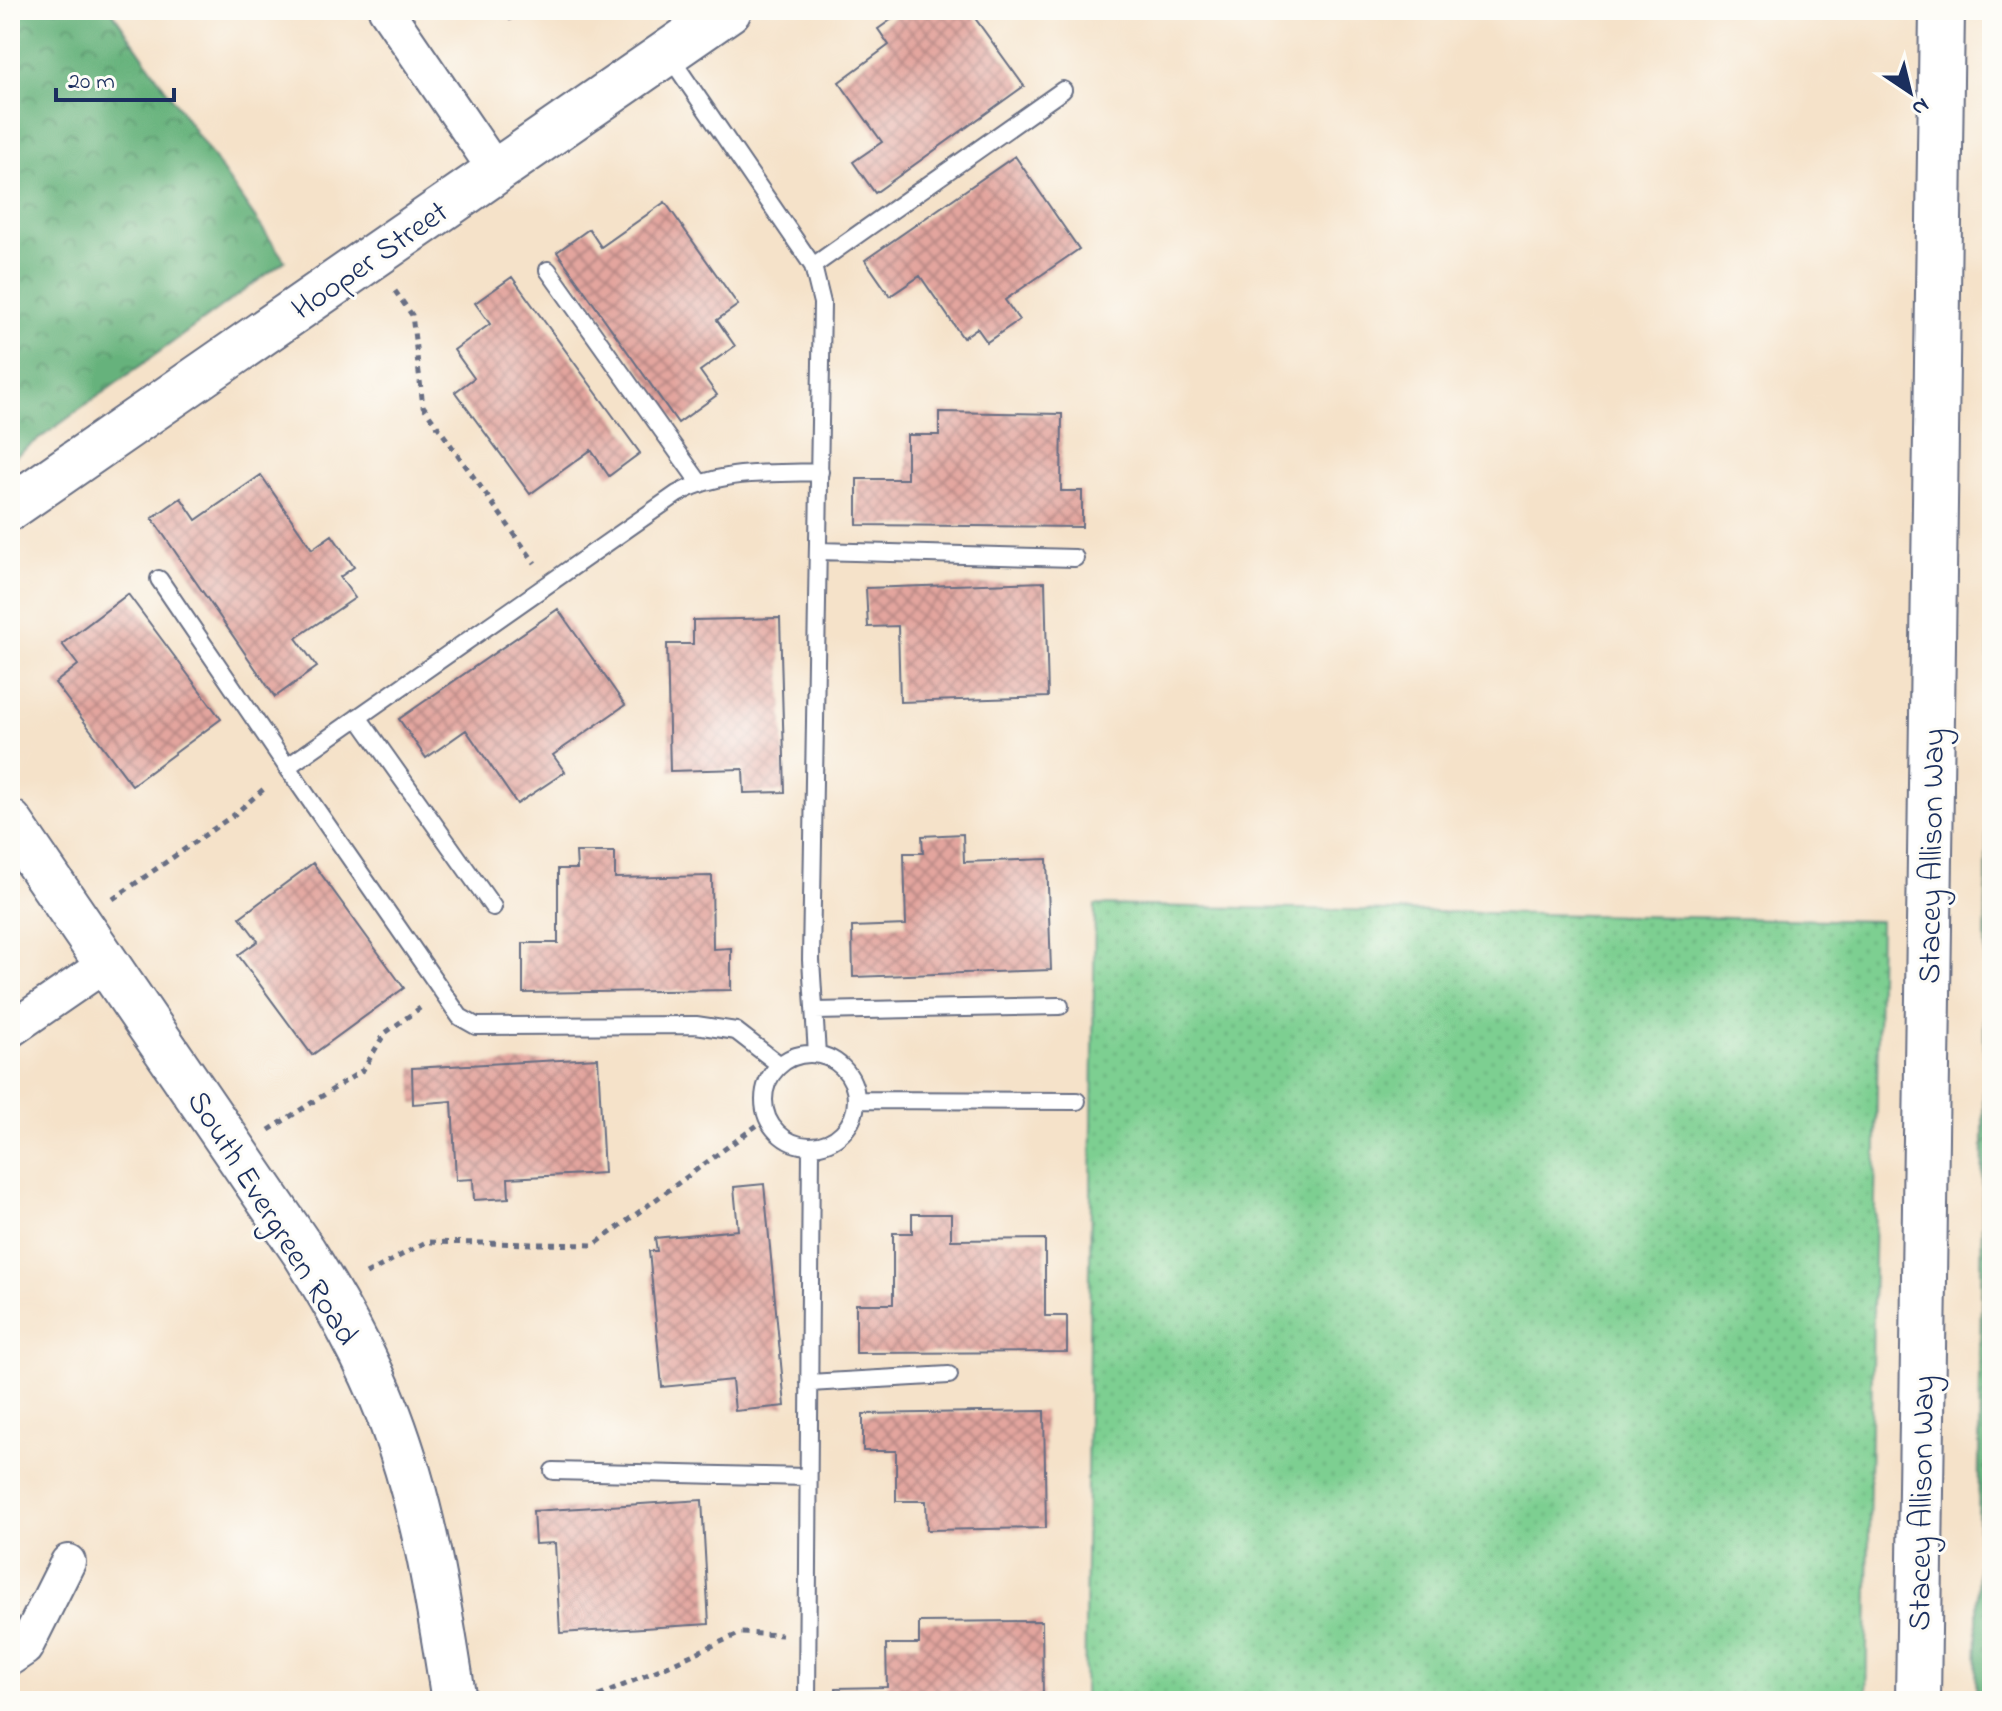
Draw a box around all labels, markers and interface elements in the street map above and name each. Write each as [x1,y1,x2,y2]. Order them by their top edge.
scale bar [56,52,174,102]
north arrow [1870,52,1950,132]
text: 20 m [68,65,115,100]
text: N [1904,89,1935,123]
street label: Hooper Street [283,190,459,333]
street label: Stacey Allison Way [1908,728,1959,984]
street label: South Evergreen Road [174,1082,369,1355]
street label: Stacey Allison Way [1898,1375,1949,1631]

